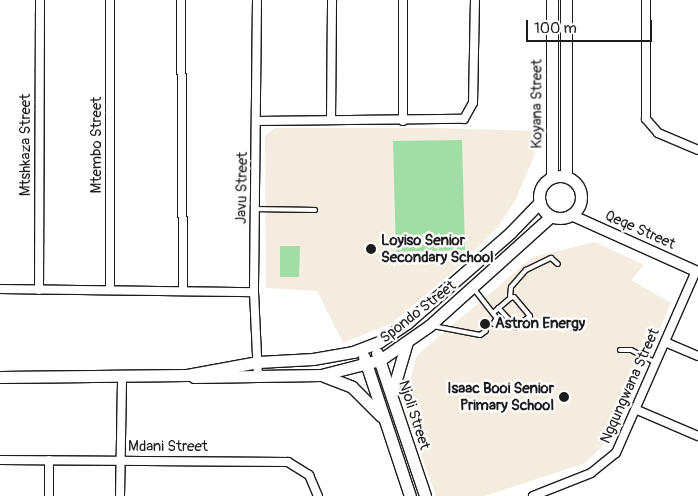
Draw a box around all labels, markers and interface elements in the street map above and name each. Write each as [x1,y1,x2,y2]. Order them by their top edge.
scale bar [528,10,654,42]
text: 100 m [534,19,577,38]
street label: Koyana Street [528,59,546,149]
street label: Mtshkaza Street [17,94,35,196]
street label: Mtembo Street [88,97,106,193]
street label: Javu Street [232,152,252,224]
street label: Qeqe Street [602,207,678,253]
place label: Loyiso Senior Secondary School [381,231,494,266]
marker: Loyiso Senior Secondary School [365,243,377,255]
street label: Spondo Street [377,277,459,347]
place label: Astron Energy [495,315,585,333]
marker: Astron Energy [479,318,491,330]
street label: Ngqungwana Street [596,326,664,446]
street label: Njoli Street [394,378,434,452]
place label: Isaac Booi Senior Primary School [447,379,554,414]
marker: Isaac Booi Senior Primary School [558,391,570,403]
street label: Mdani Street [128,438,208,456]

